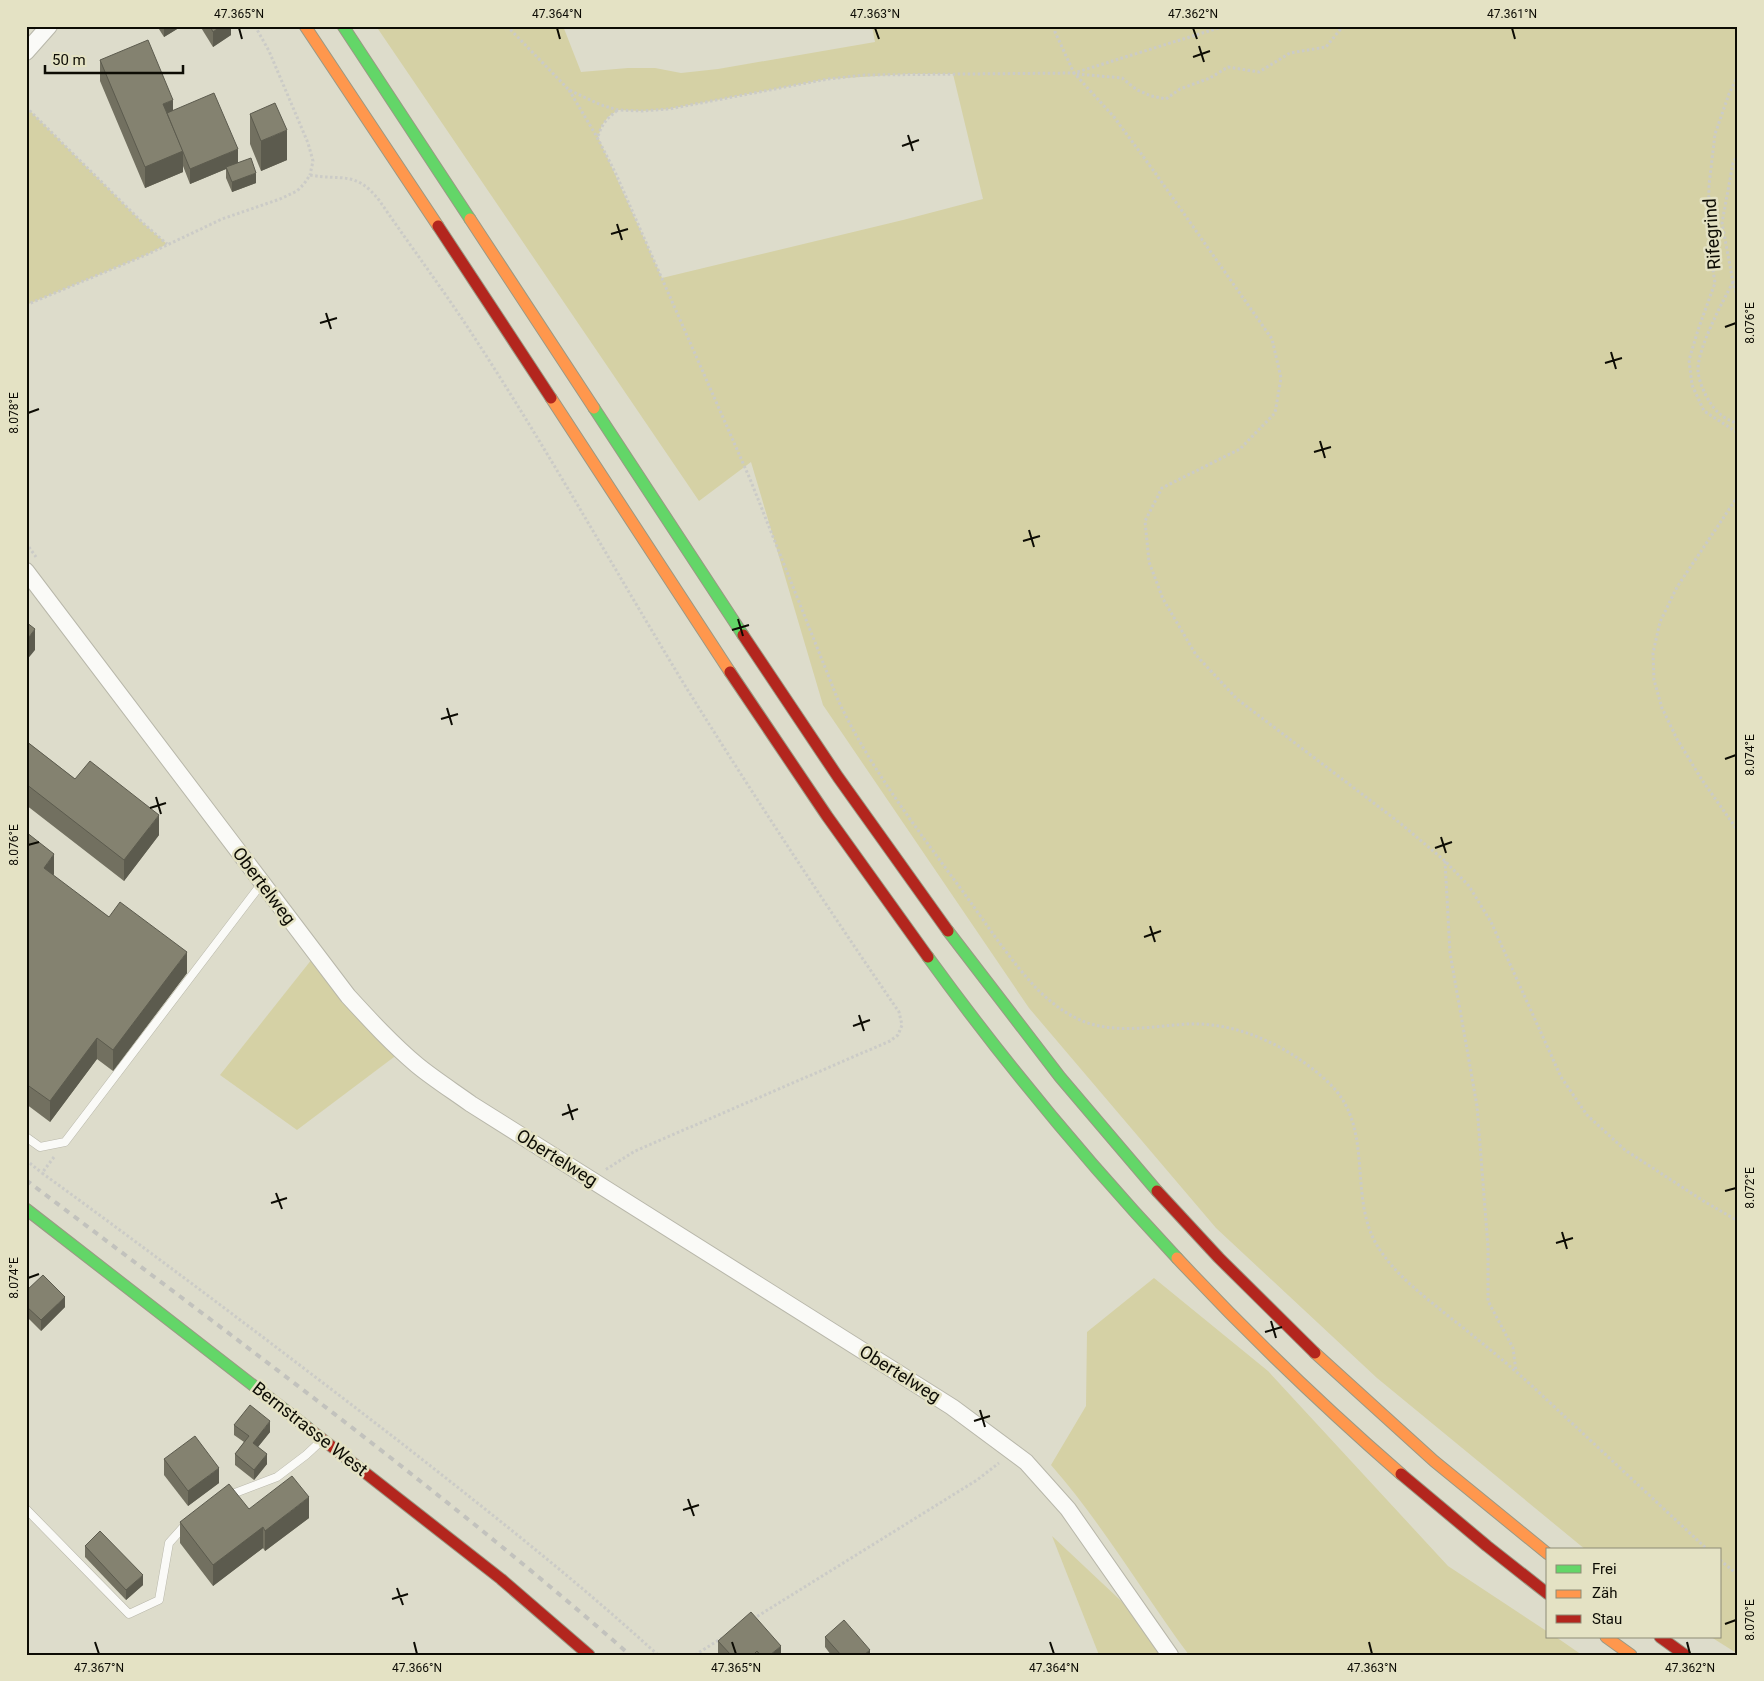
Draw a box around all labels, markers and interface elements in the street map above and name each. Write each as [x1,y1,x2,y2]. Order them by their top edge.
text: 47.365°N [214,7,264,21]
text: 47.364°N [532,7,582,21]
text: 47.363°N [850,7,900,21]
text: 47.362°N [1168,7,1218,21]
text: 47.361°N [1487,7,1537,21]
scale bar [45,42,182,74]
text: 50 m [52,51,86,69]
street label: Rifegrind [1699,198,1724,271]
text: 8.076°E [1743,302,1757,344]
text: 8.078°E [7,392,21,434]
text: 8.074°E [1743,734,1757,776]
text: 8.076°E [7,824,21,866]
street label: Obertelweg [228,843,300,929]
street label: Obertelweg [513,1124,602,1191]
text: 8.072°E [1743,1167,1757,1209]
text: 8.074°E [7,1257,21,1299]
street label: Obertelweg [856,1340,945,1407]
street label: Bernstrasse West [248,1377,372,1480]
legend [1546,1548,1722,1638]
text: Frei [1592,1560,1617,1578]
text: Zäh [1592,1584,1617,1602]
text: 8.070°E [1743,1599,1757,1641]
text: Stau [1592,1610,1622,1628]
text: 47.367°N [74,1661,124,1675]
text: 47.366°N [392,1661,442,1675]
text: 47.365°N [711,1661,761,1675]
text: 47.364°N [1029,1661,1079,1675]
text: 47.363°N [1347,1661,1397,1675]
text: 47.362°N [1665,1661,1715,1675]

